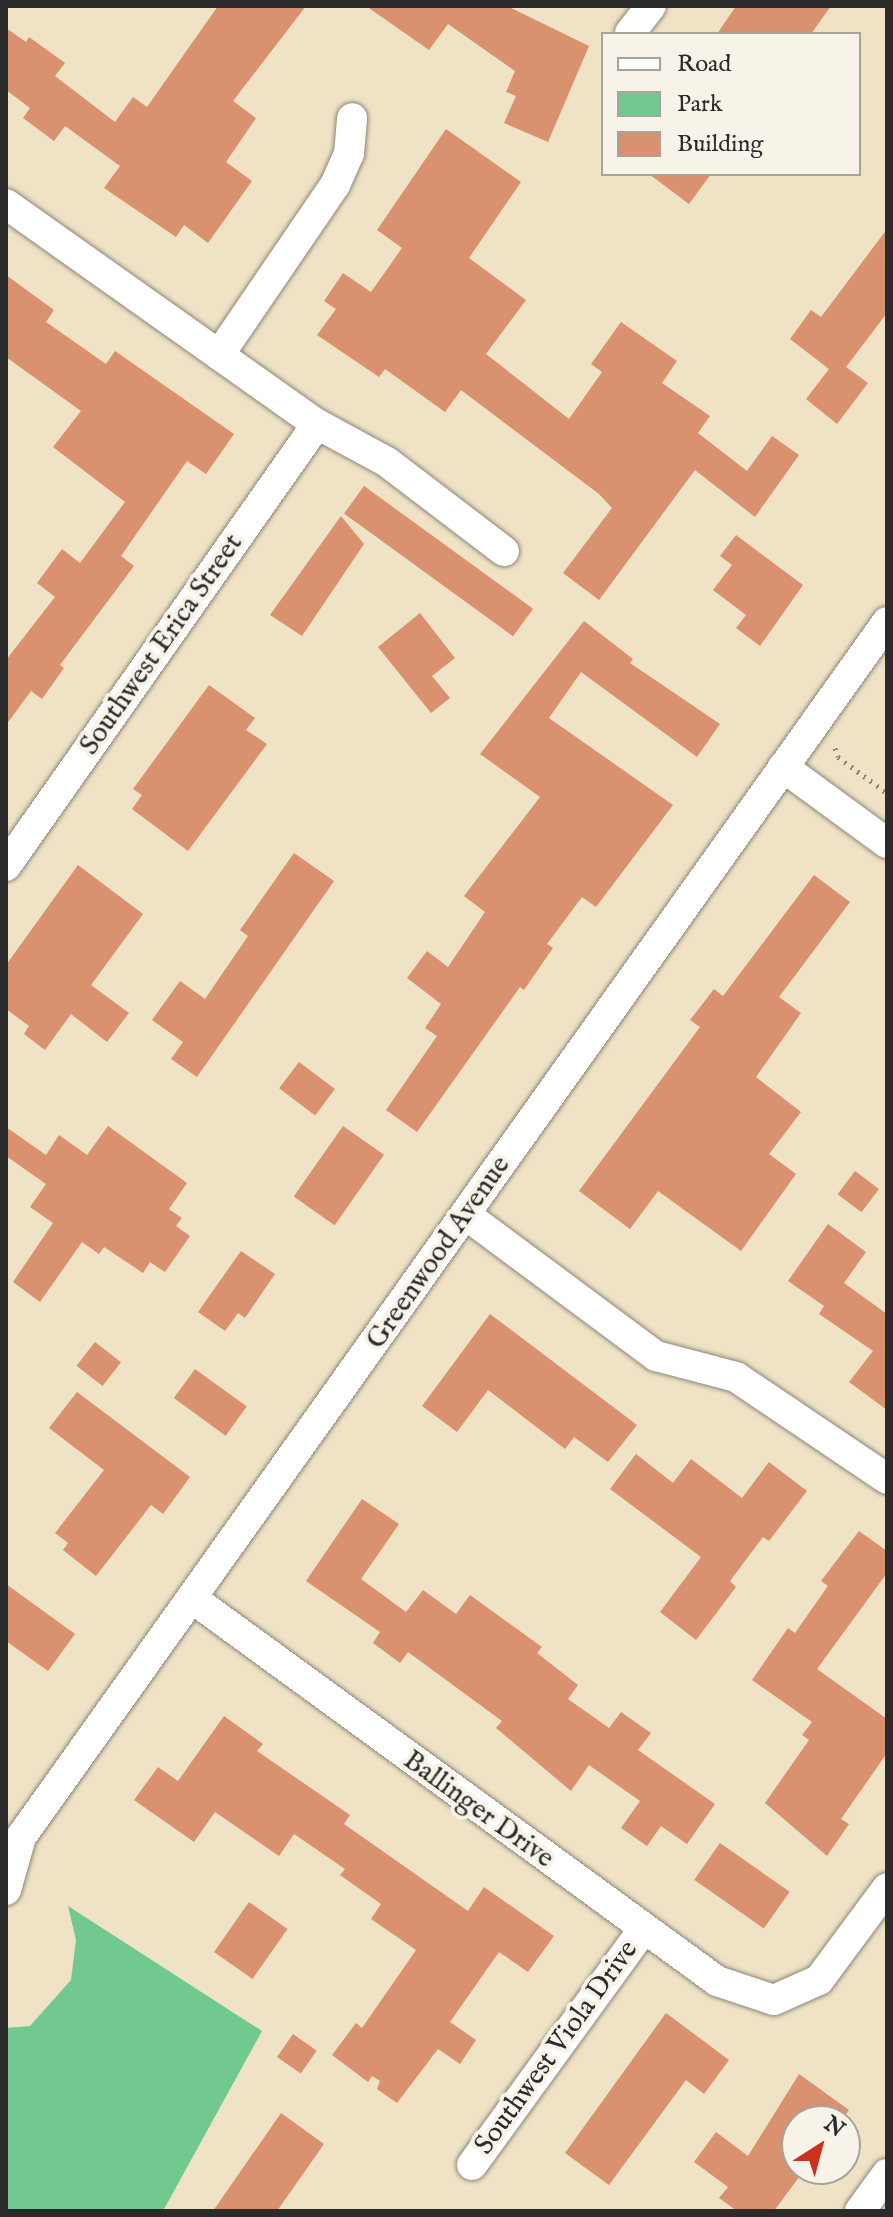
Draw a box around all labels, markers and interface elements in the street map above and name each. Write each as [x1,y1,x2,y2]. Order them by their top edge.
legend [601,32,861,176]
text: Road [677,49,731,80]
text: Park [677,89,723,120]
text: Building [677,129,763,160]
street label: Southwest Erica Street [73,528,251,762]
street label: Greenwood Avenue [360,1150,518,1356]
street label: Ballinger Drive [396,1744,560,1876]
street label: Southwest Viola Drive [468,1934,646,2162]
north arrow [781,2105,861,2185]
text: N [818,2110,850,2144]

